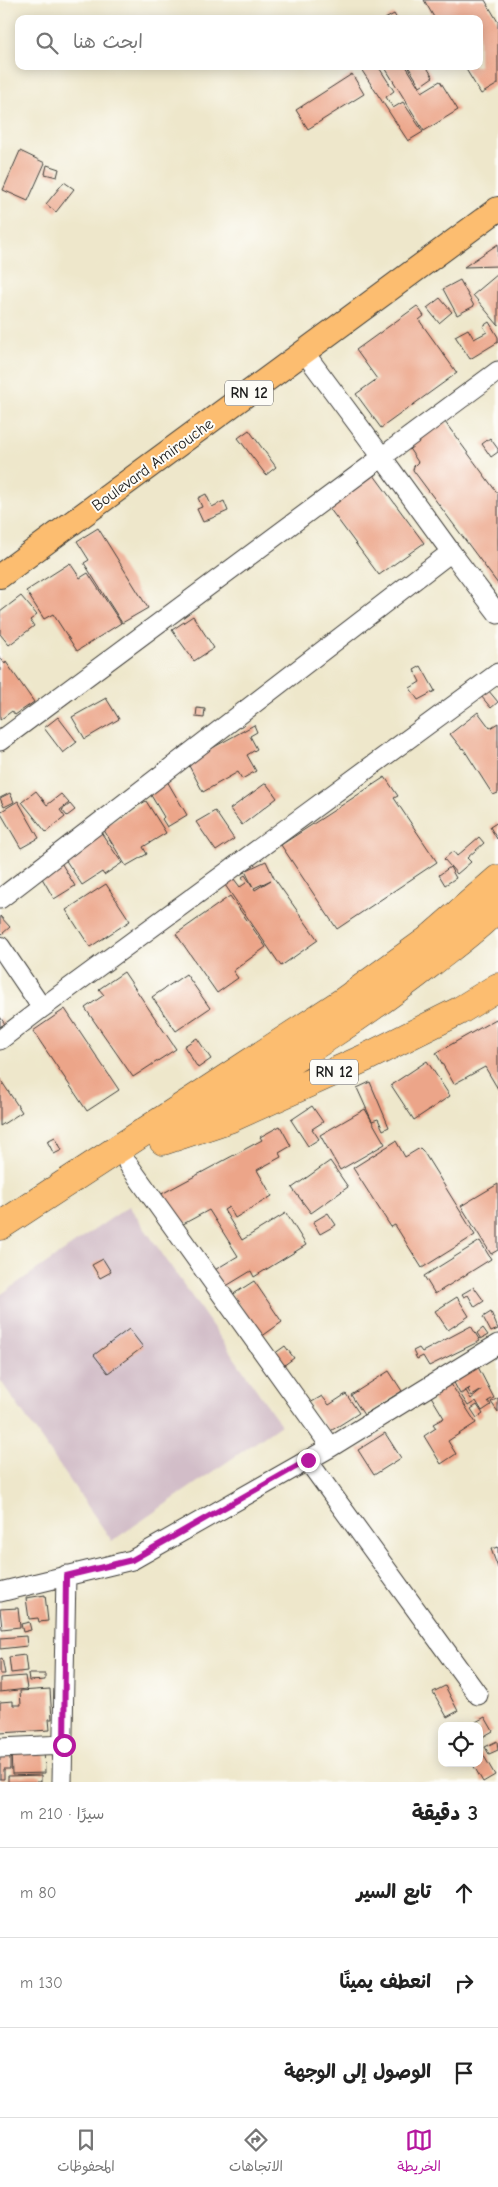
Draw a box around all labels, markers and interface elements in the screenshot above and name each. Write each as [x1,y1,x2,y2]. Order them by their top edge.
search box [15,15,483,70]
icon: search [33,29,61,57]
text: ابحث هنا [73,31,143,53]
road number: RN 12 [225,380,273,406]
street label: Boulevard Amirouche [88,415,217,515]
road number: RN 12 [310,1060,358,1084]
route end [297,1449,320,1472]
map controls [438,1722,483,1767]
button: locate [438,1722,483,1767]
route start [53,1734,76,1757]
text: 3 دقيقة [412,1801,478,1825]
text: سيرًا · 210 m [20,1805,104,1823]
icon: ahead [450,1879,478,1907]
text: تابع السير [357,1881,431,1903]
text: 80 m [20,1884,57,1902]
icon: right [450,1969,478,1997]
text: انعطف يمينًا [339,1971,431,1993]
text: 130 m [20,1974,63,1992]
icon: arrive [450,2059,478,2087]
text: الوصول إلى الوجهة [284,2061,431,2083]
tab: المحفوظات [57,2126,115,2179]
tab: الاتجاهات [229,2126,283,2179]
tab: الخريطة [397,2126,441,2179]

